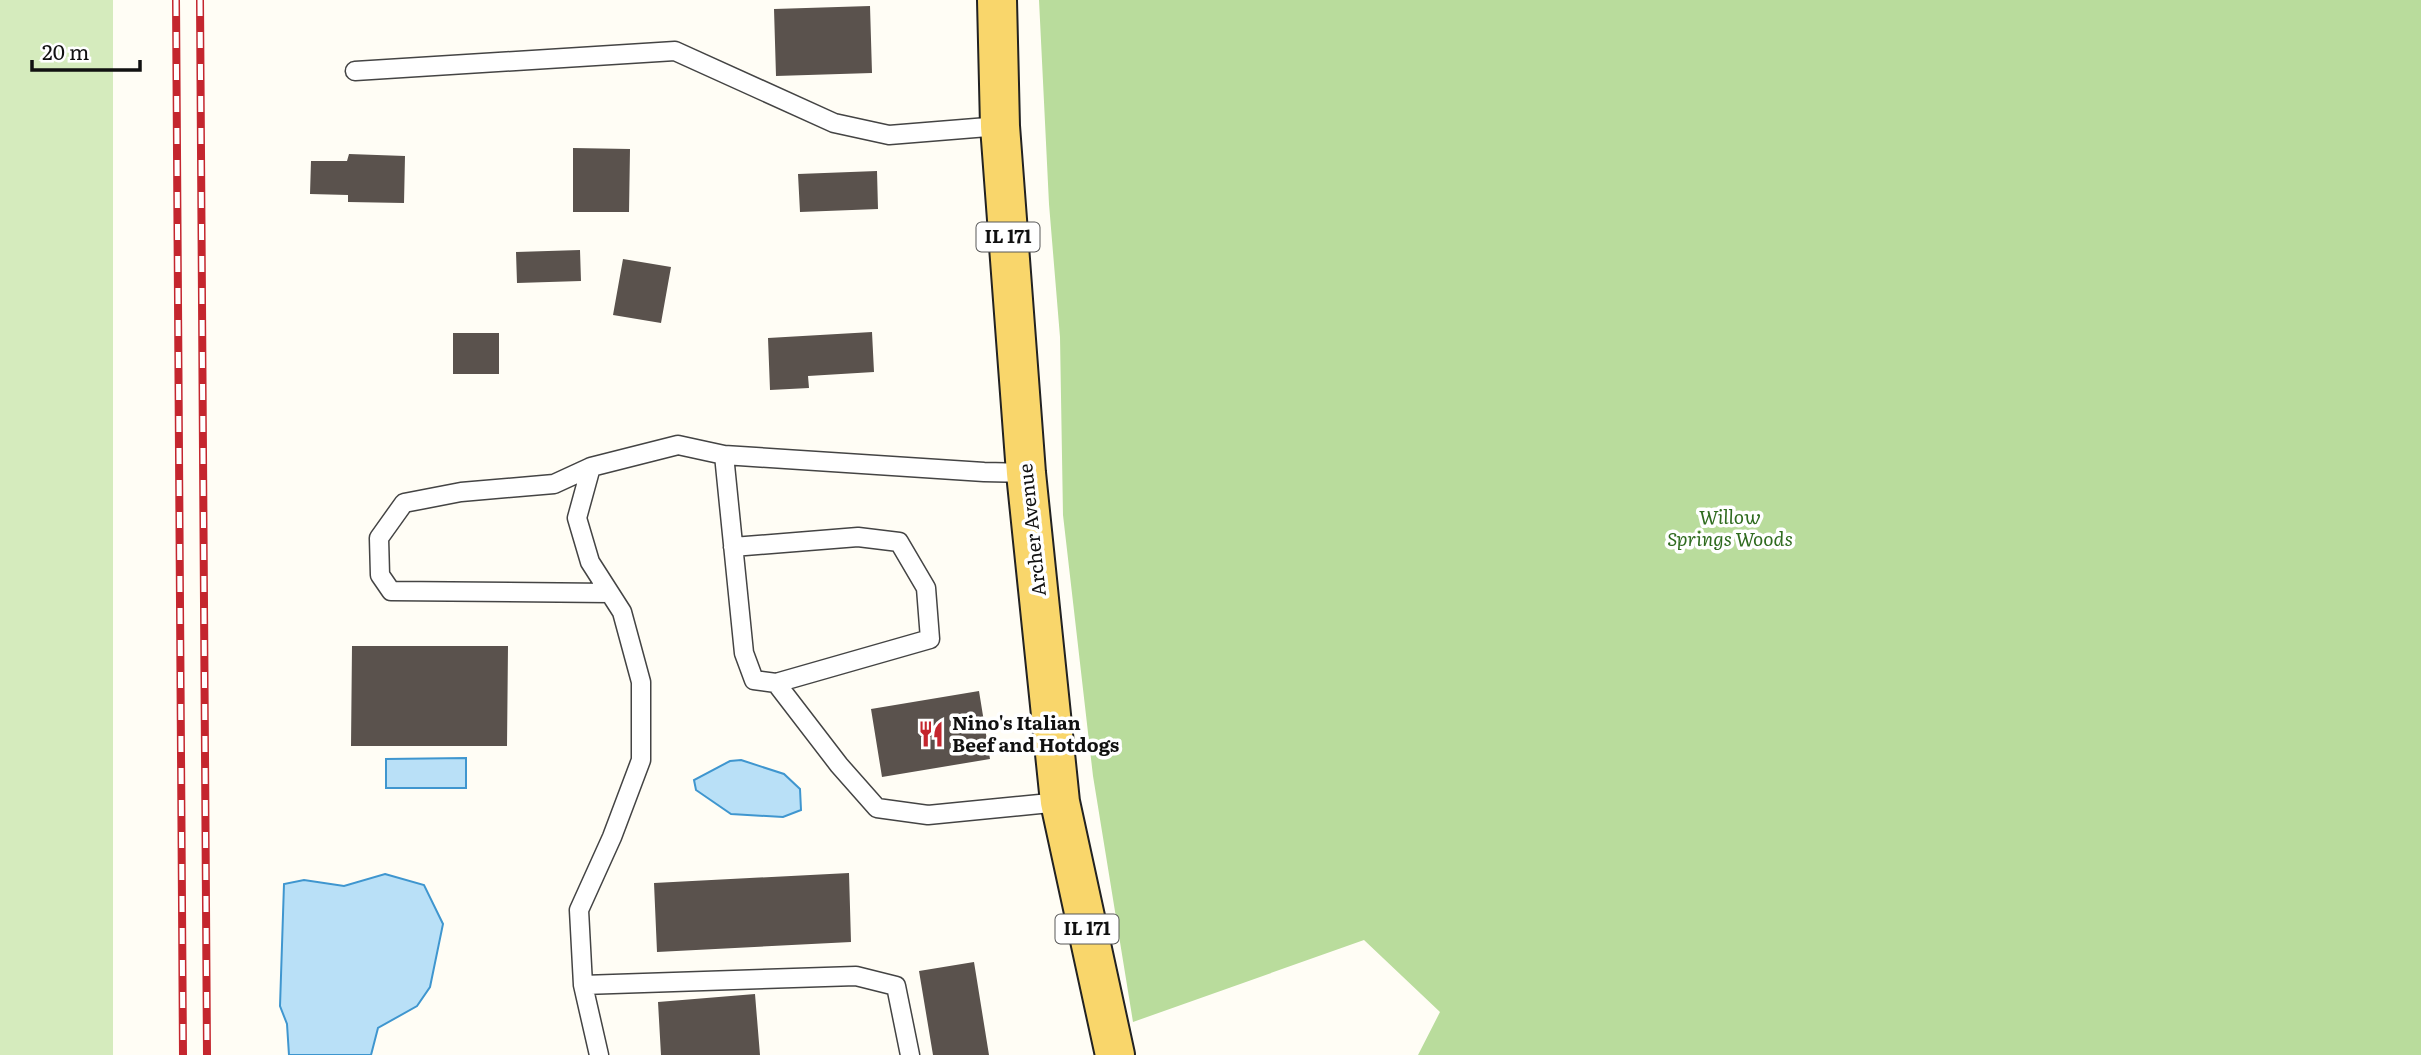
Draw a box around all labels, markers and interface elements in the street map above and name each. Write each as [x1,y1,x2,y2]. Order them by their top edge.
scale bar [32,28,140,72]
text: 20 m [42,35,89,66]
road number: IL 171 [976,222,1040,251]
street label: Archer Avenue [1010,462,1052,598]
park label: Willow Springs Woods [1667,502,1793,552]
place label: Nino's Italian Beef and Hotdogs [952,708,1119,758]
restaurant icon: Nino's Italian Beef and Hotdogs [916,719,946,749]
road number: IL 171 [1056,914,1118,944]

